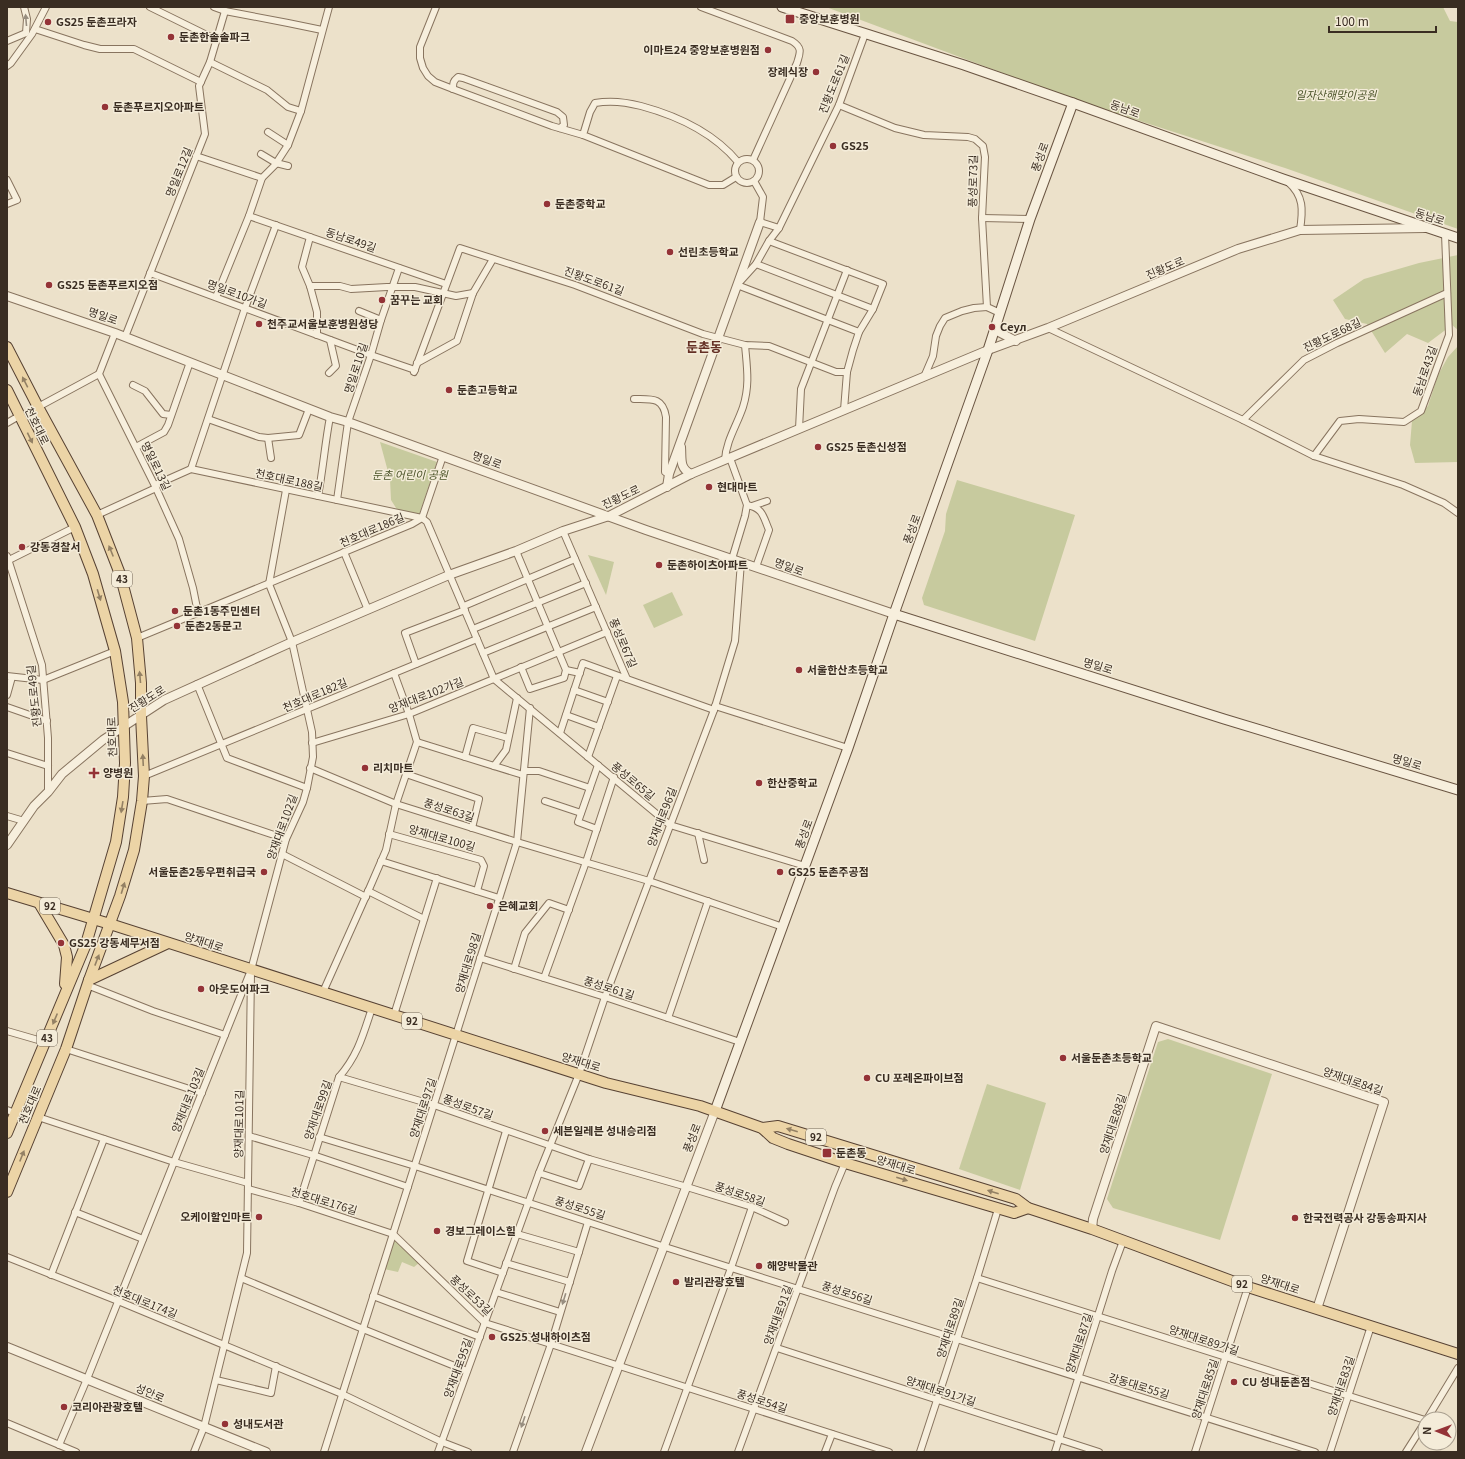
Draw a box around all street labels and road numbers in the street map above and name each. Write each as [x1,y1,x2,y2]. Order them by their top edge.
street label: 진황도로61길 [814,52,852,116]
street label: 동남로 [1108,95,1142,121]
street label: 풍성로 [1026,140,1052,174]
street label: 명일로12길 [161,144,195,199]
street label: 풍성로73길 [964,154,980,207]
street label: 동남로 [1413,204,1447,228]
street label: 동남로49길 [324,223,379,255]
street label: 진황도로 [1143,252,1186,282]
street label: 진황도로61길 [562,262,627,298]
street label: 명일로10가길 [205,275,270,311]
street label: 명일로 [86,303,120,328]
street label: 진황도로68길 [1300,313,1363,355]
street label: 명일로10길 [339,340,371,395]
street label: 동남로43길 [1408,343,1440,398]
street label: 천호대로 [22,404,54,447]
street label: 명일로13길 [138,438,176,493]
street label: 명일로 [470,446,504,472]
street label: 천호대로188길 [254,464,325,494]
street label: 진황도로 [599,480,642,512]
street label: 천호대로186길 [337,508,406,550]
street label: 풍성로 [898,512,924,546]
street label: 명일로 [772,553,806,579]
road number: 43 [112,571,132,587]
street label: 풍성로67길 [606,615,642,670]
street label: 명일로 [1081,653,1115,677]
street label: 진황도로49길 [22,664,44,728]
street label: 양재대로102가길 [386,672,465,716]
street label: 천호대로182길 [280,673,349,715]
street label: 진황도로 [125,681,168,716]
street label: 천호대로 [102,717,120,758]
street label: 명일로 [1390,749,1424,773]
street label: 풍성로65길 [608,757,659,803]
street label: 양재대로96길 [642,784,680,849]
street label: 양재대로102길 [262,792,300,862]
street label: 풍성로63길 [422,793,477,825]
street label: 풍성로 [790,817,816,851]
street label: 양재대로100길 [407,820,478,854]
road number: 92 [40,898,60,914]
street label: 양재대로 [183,927,226,955]
street label: 양재대로98길 [450,930,484,995]
street label: 풍성로61길 [582,971,637,1003]
road number: 92 [402,1013,422,1029]
road number: 43 [37,1030,57,1046]
street label: 양재대로 [560,1047,603,1075]
street label: 양재대로84길 [1321,1062,1386,1098]
street label: 양재대로103길 [167,1065,207,1135]
street label: 양재대로97길 [405,1075,439,1140]
street label: 양재대로99길 [299,1077,335,1142]
street label: 천호대로 [14,1083,44,1126]
street label: 양재대로101길 [229,1089,247,1159]
street label: 풍성로57길 [441,1090,496,1123]
street label: 양재대로88길 [1095,1091,1129,1156]
street label: 풍성로 [678,1121,704,1155]
road number: 92 [806,1129,826,1145]
street label: 양재대로 [875,1150,918,1178]
street label: 풍성로58길 [713,1177,768,1209]
street label: 천호대로176길 [289,1182,360,1218]
street label: 풍성로55길 [553,1191,608,1223]
street label: 양재대로 [1259,1269,1302,1297]
street label: 풍성로53길 [447,1270,496,1318]
street label: 풍성로56길 [820,1276,875,1308]
road number: 92 [1232,1276,1252,1292]
street label: 천호대로174길 [110,1281,180,1321]
street label: 양재대로91길 [759,1282,795,1347]
street label: 양재대로89길 [932,1295,966,1360]
street label: 양재대로87길 [1061,1310,1095,1375]
street label: 양재대로89가길 [1167,1320,1241,1358]
street label: 양재대로95길 [439,1335,475,1400]
street label: 양재대로83길 [1323,1353,1357,1418]
street label: 양재대로85길 [1187,1356,1221,1421]
street label: 강동대로55길 [1107,1368,1172,1402]
street label: 양재대로91가길 [904,1371,978,1409]
street label: 성안로 [133,1379,167,1405]
street label: 풍성로54길 [735,1384,790,1416]

